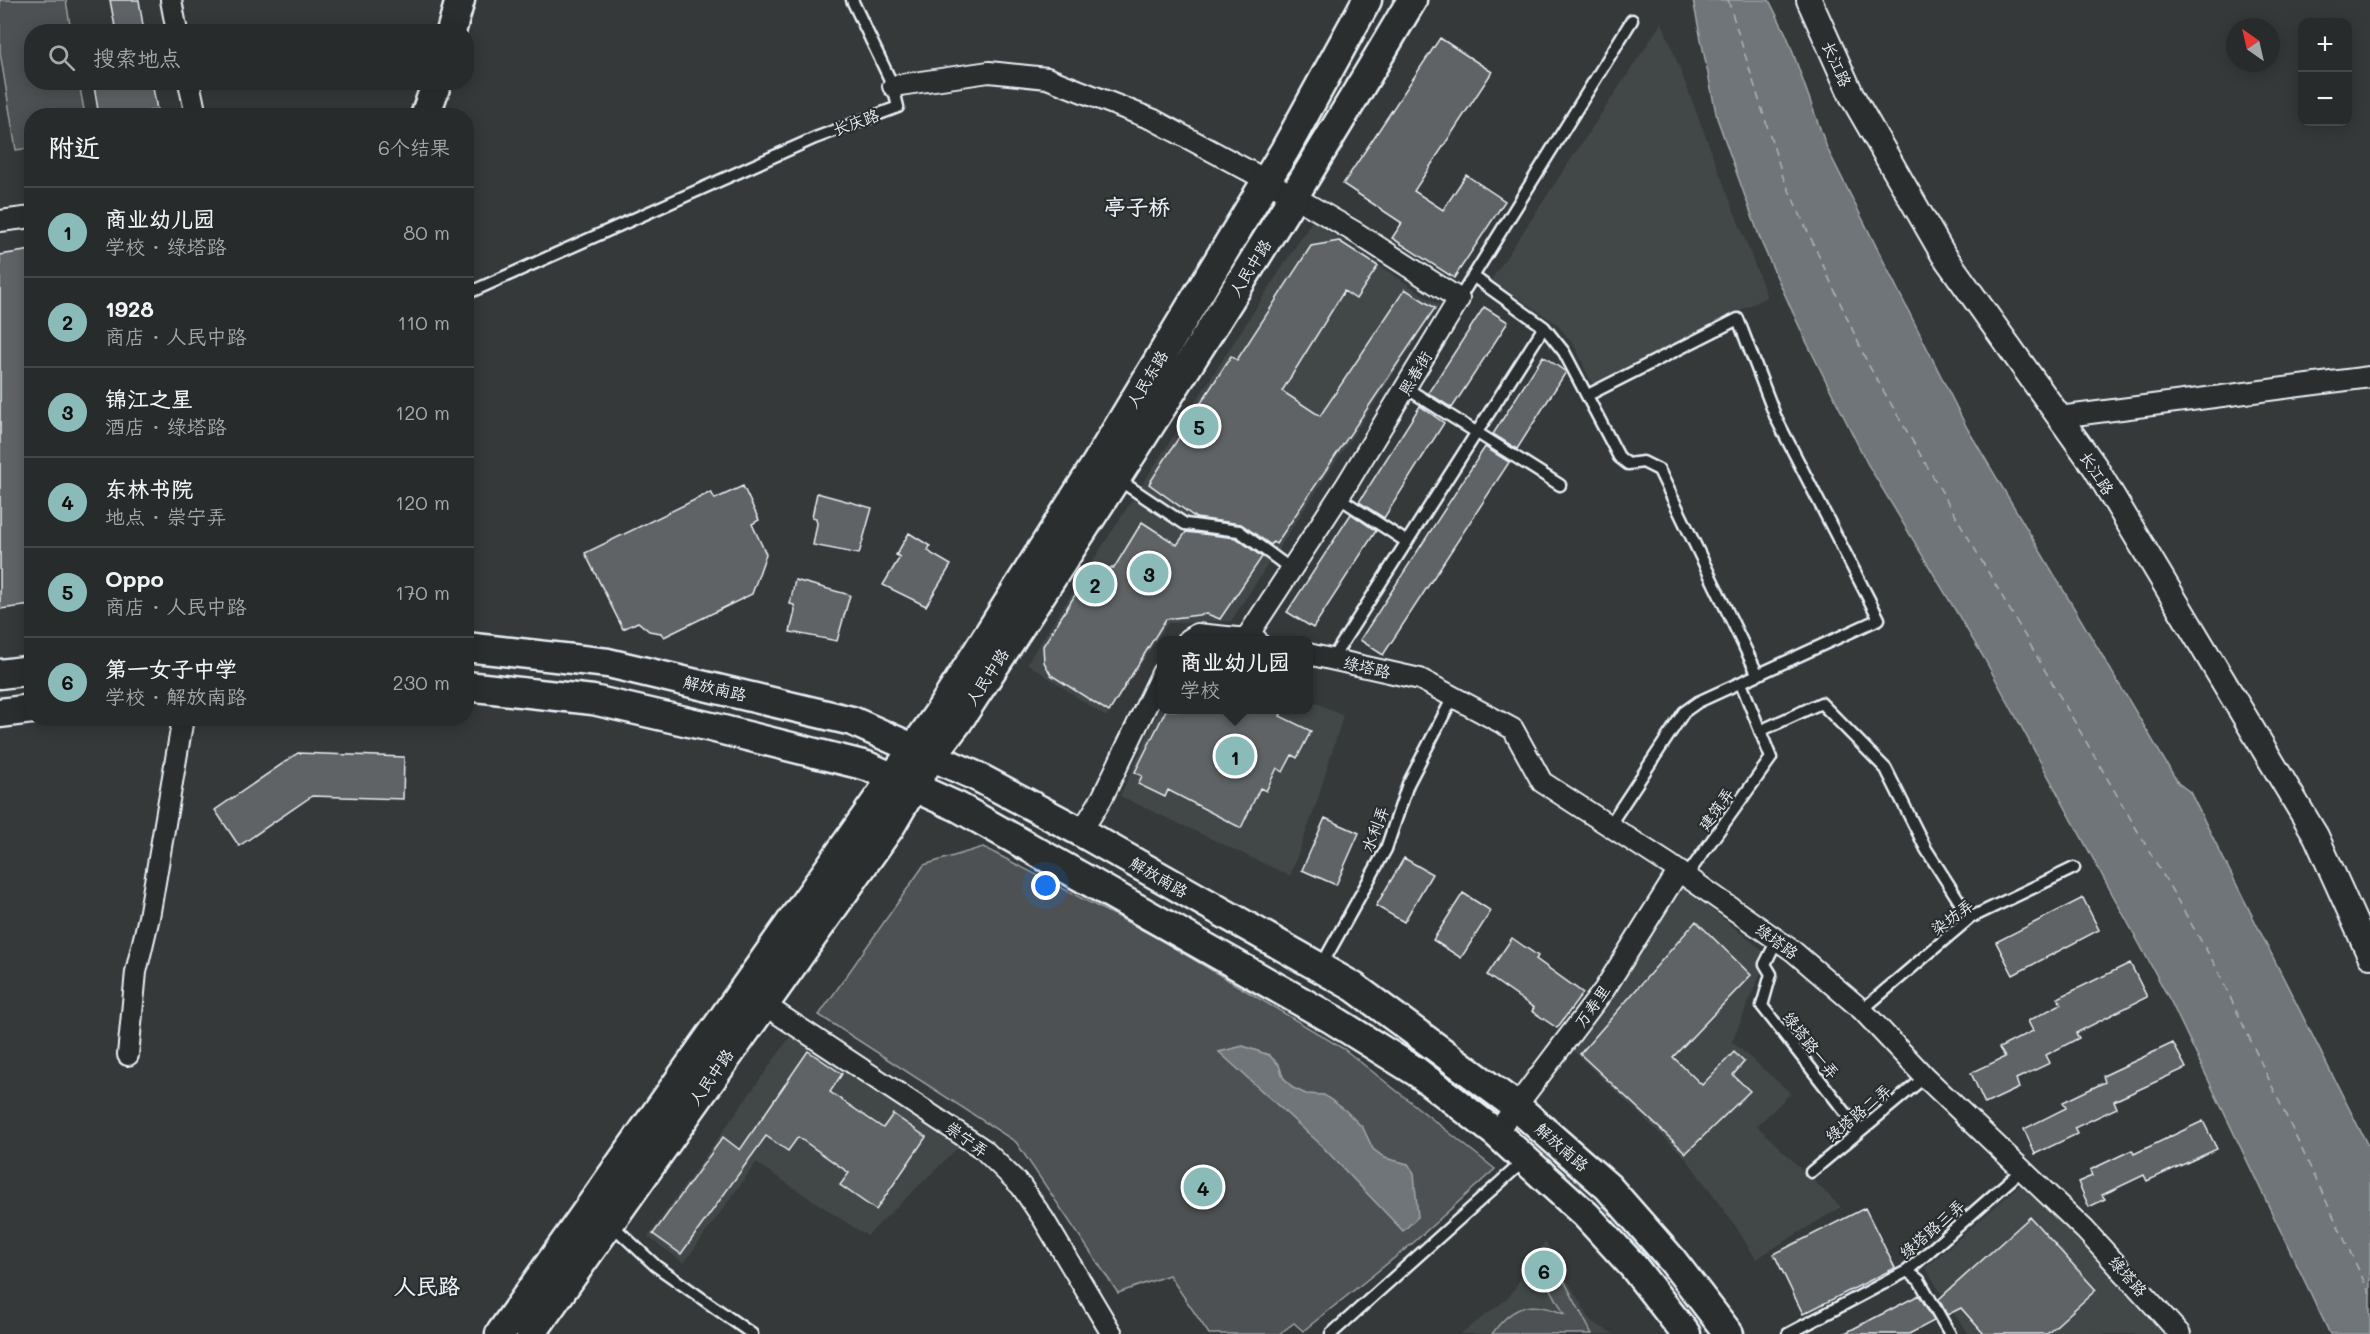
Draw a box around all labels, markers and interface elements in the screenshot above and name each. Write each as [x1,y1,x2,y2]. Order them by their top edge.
north arrow [2226,18,2280,72]
map controls [2298,18,2352,126]
button: + [2298,18,2352,72]
search box [24,24,474,90]
street label: 长江路 [1818,38,1857,90]
icon: search [45,41,78,74]
text: 搜索地点 [93,43,181,72]
button: − [2298,72,2352,126]
street label: 长庆路 [830,103,882,140]
text: 附近 [48,130,100,164]
text: 6个结果 [378,134,450,160]
district label: 亭子桥 [1104,192,1170,221]
text: 商业幼儿园 [105,204,215,233]
text: 1 [63,219,72,245]
text: 80 m [403,219,450,245]
text: 学校 · 绿塔路 [105,233,227,259]
street label: 人民中路 [1224,235,1275,300]
text: 1928 [105,294,154,323]
text: 2 [62,309,73,335]
text: 110 m [397,309,450,335]
text: 商店 · 人民中路 [105,323,247,349]
street label: 人民东路 [1121,346,1172,412]
street label: 熙春街 [1393,347,1436,399]
text: 锦江之星 [105,384,193,413]
text: 3 [62,399,74,425]
text: 120 m [395,399,450,425]
pin: 5 [1180,404,1218,448]
text: 酒店 · 绿塔路 [105,413,227,439]
street label: 长江路 [2076,447,2119,499]
text: 东林书院 [105,474,193,503]
text: 4 [61,489,74,515]
text: 120 m [395,489,450,515]
text: 地点 · 崇宁弄 [105,503,227,529]
pin: 3 [1130,550,1168,596]
pin: 2 [1076,562,1114,606]
text: Oppo [105,564,164,593]
text: 5 [62,579,73,605]
text: 170 m [395,579,450,605]
text: 商店 · 人民中路 [105,593,247,619]
popup [1157,636,1313,714]
street label: 人民中路 [960,644,1013,709]
text: 商业幼儿园 [1180,647,1290,676]
street label: 绿塔路 [1341,651,1393,682]
text: 第一女子中学 [105,654,237,683]
text: 6 [61,669,74,695]
text: 230 m [392,669,450,695]
street label: 解放南路 [682,670,749,705]
text: 学校 [1180,676,1220,702]
text: 学校 · 解放南路 [105,683,247,709]
pin: 1 [1216,734,1254,778]
street label: 建筑弄 [1693,783,1738,834]
street label: 水利弄 [1356,803,1393,855]
street label: 解放南路 [1126,851,1192,902]
your location [1031,871,1060,900]
street label: 染坊弄 [1926,894,1977,939]
street label: 绿塔路 [1752,918,1803,963]
street label: 万寿里 [1569,980,1614,1031]
street label: 绿塔路一弄 [1778,1007,1844,1083]
street label: 人民中路 [684,1044,738,1109]
street label: 绿塔路二弄 [1820,1079,1895,1146]
street label: 崇宁弄 [942,1116,993,1161]
street label: 解放南路 [1531,1118,1593,1176]
pin: 4 [1184,1164,1222,1210]
street label: 绿塔路三弄 [1895,1194,1969,1263]
pin: 6 [1524,1248,1564,1292]
street label: 绿塔路 [2105,1251,2152,1301]
district label: 人民路 [394,1271,460,1300]

